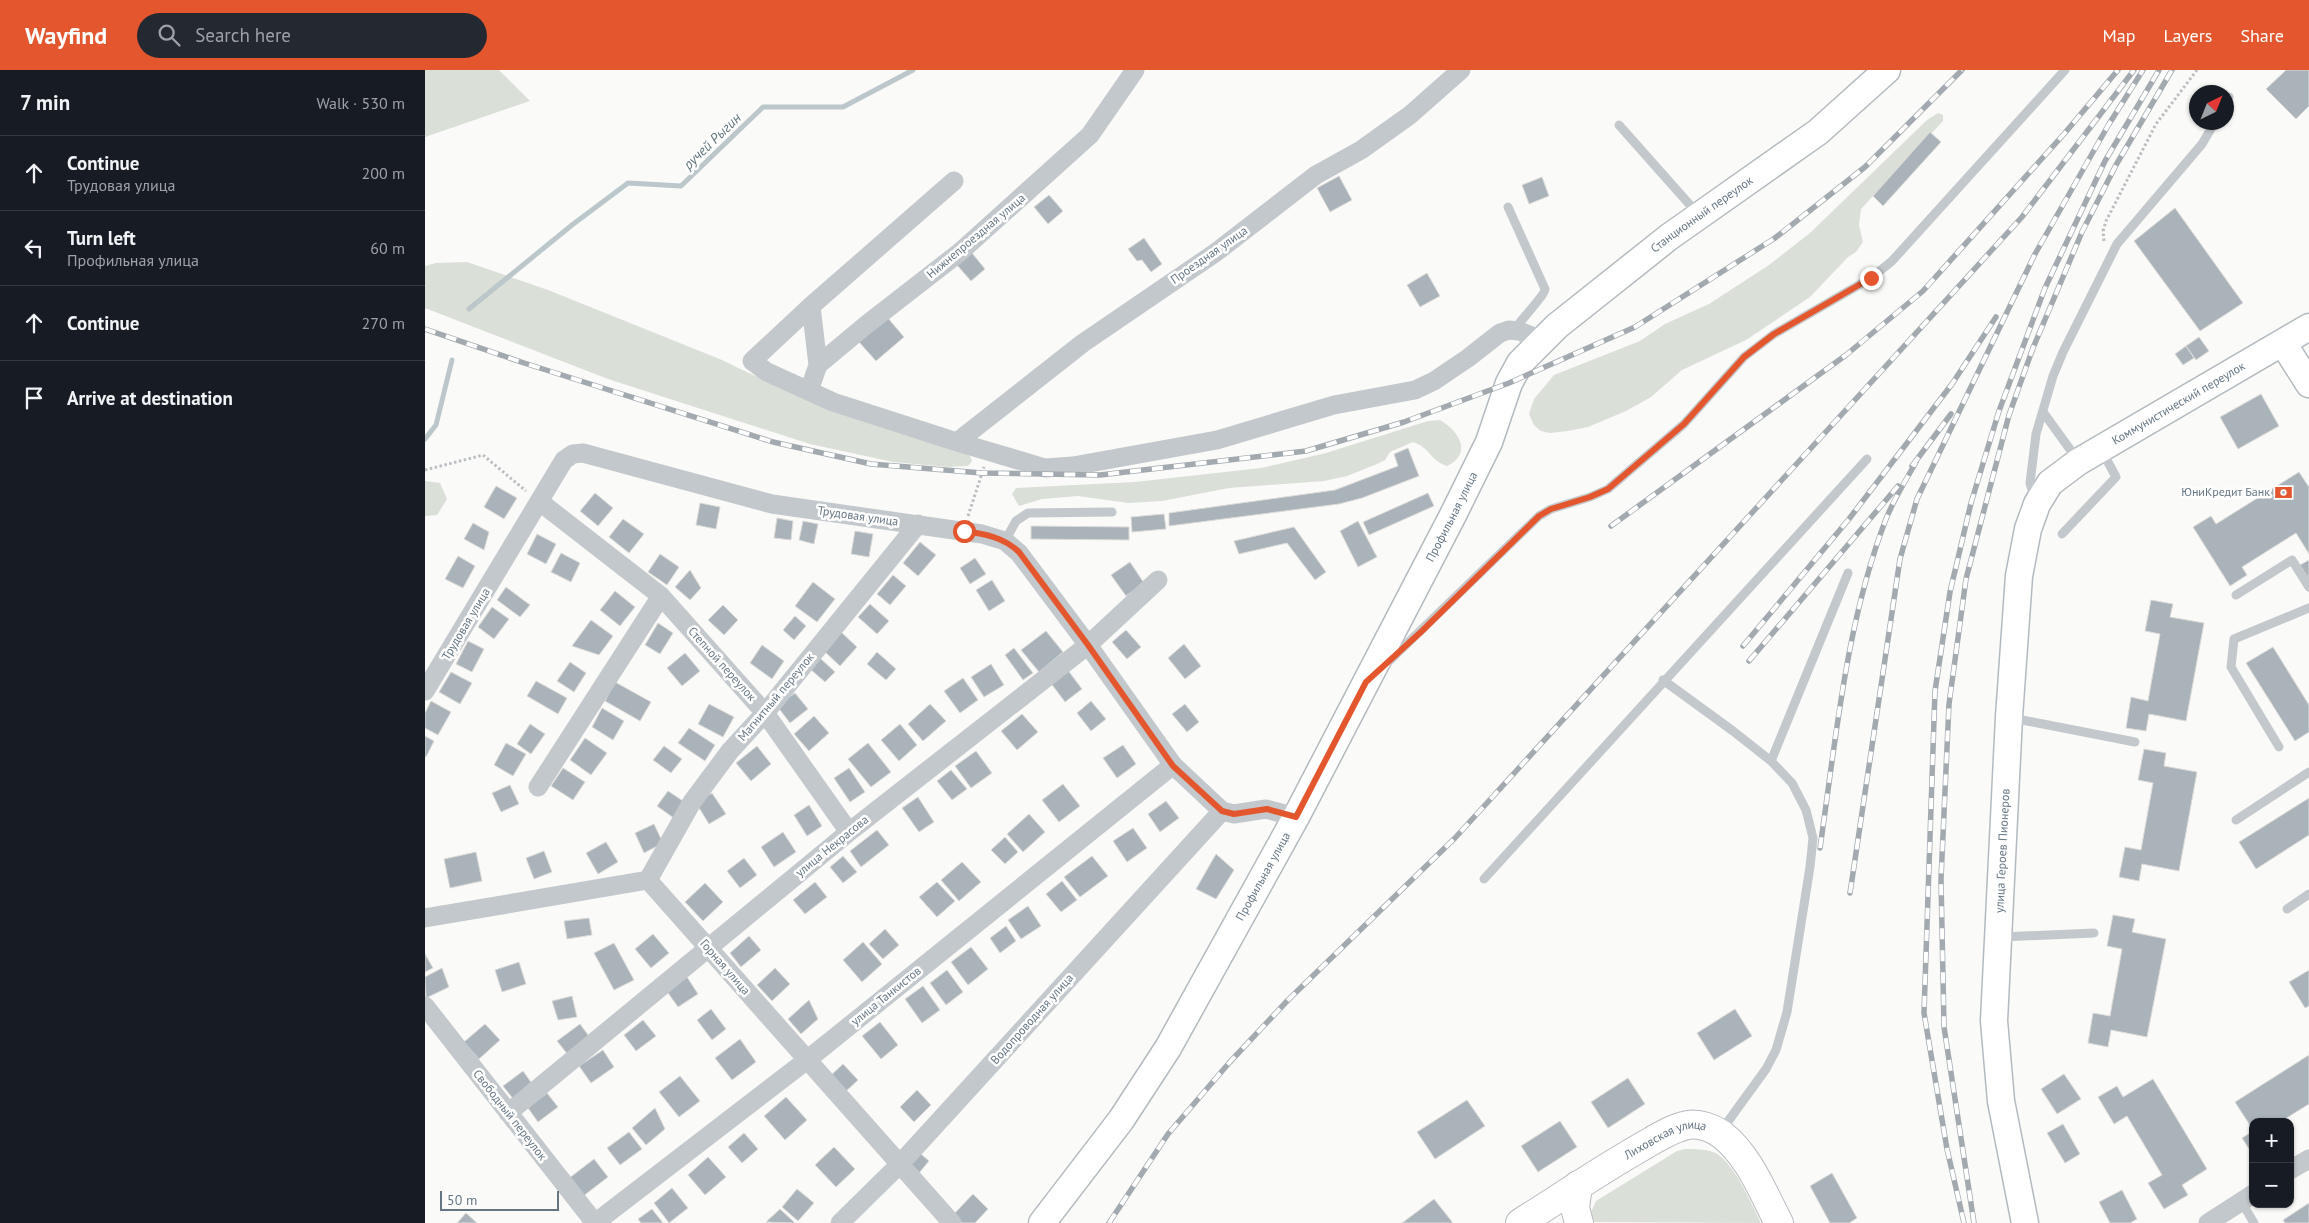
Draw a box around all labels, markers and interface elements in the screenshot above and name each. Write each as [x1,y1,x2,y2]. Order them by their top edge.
search box [137,13,487,58]
text: Wayfind [25,20,107,51]
icon: search [155,21,183,49]
text: Search here [195,23,291,47]
text: Map [2103,24,2135,47]
text: Layers [2163,24,2212,47]
text: Share [2240,24,2284,47]
north arrow [2189,85,2234,130]
text: 7 min [20,89,70,116]
text: Walk · 530 m [316,93,405,113]
water label: ручей Рыгин [679,108,745,174]
text: Continue [67,151,139,175]
icon: ahead [20,159,48,187]
text: 200 m [362,163,405,183]
street label: Станционный переулок [1647,172,1756,256]
text: Трудовая улица [67,175,176,195]
street label: Нижнепроездная улица [923,190,1028,281]
street label: Проездная улица [1167,222,1250,287]
text: Turn left [67,226,136,250]
icon: left [20,234,48,262]
text: 60 m [370,238,405,258]
text: Профильная улица [67,250,199,270]
route end [1860,267,1883,290]
icon: ahead [20,309,48,337]
text: Continue [67,311,139,335]
text: 270 m [362,313,405,333]
street label: Коммунистический переулок [2109,358,2248,448]
icon: arrive [20,384,48,412]
text: Arrive at destination [67,386,233,410]
street label: Профильная улица [1422,469,1480,564]
bank icon: ЮниКредит Банк [2274,482,2294,502]
place label: ЮниКредит Банк [2181,484,2270,499]
street label: Трудовая улица [817,502,899,529]
route start [953,520,976,543]
street label: Трудовая улица [438,585,493,663]
street label: Степной переулок [685,624,760,704]
street label: Магнитный переулок [734,649,817,744]
street label: улица Героев Пионеров [1991,788,2012,913]
street label: улица Некрасова [792,812,871,880]
street label: Профильная улица [1232,829,1293,923]
street label: Горная улица [697,936,754,998]
street label: улица Танкистов [848,963,924,1028]
street label: Водопроводная улица [987,970,1076,1067]
street label: Свободный переулок [470,1066,551,1163]
street label: Лиховская улица [1620,1116,1708,1163]
map controls [2249,1118,2294,1208]
button: + [2249,1118,2294,1163]
button: − [2249,1163,2294,1208]
scale bar [440,1188,559,1211]
text: 50 m [447,1191,477,1209]

